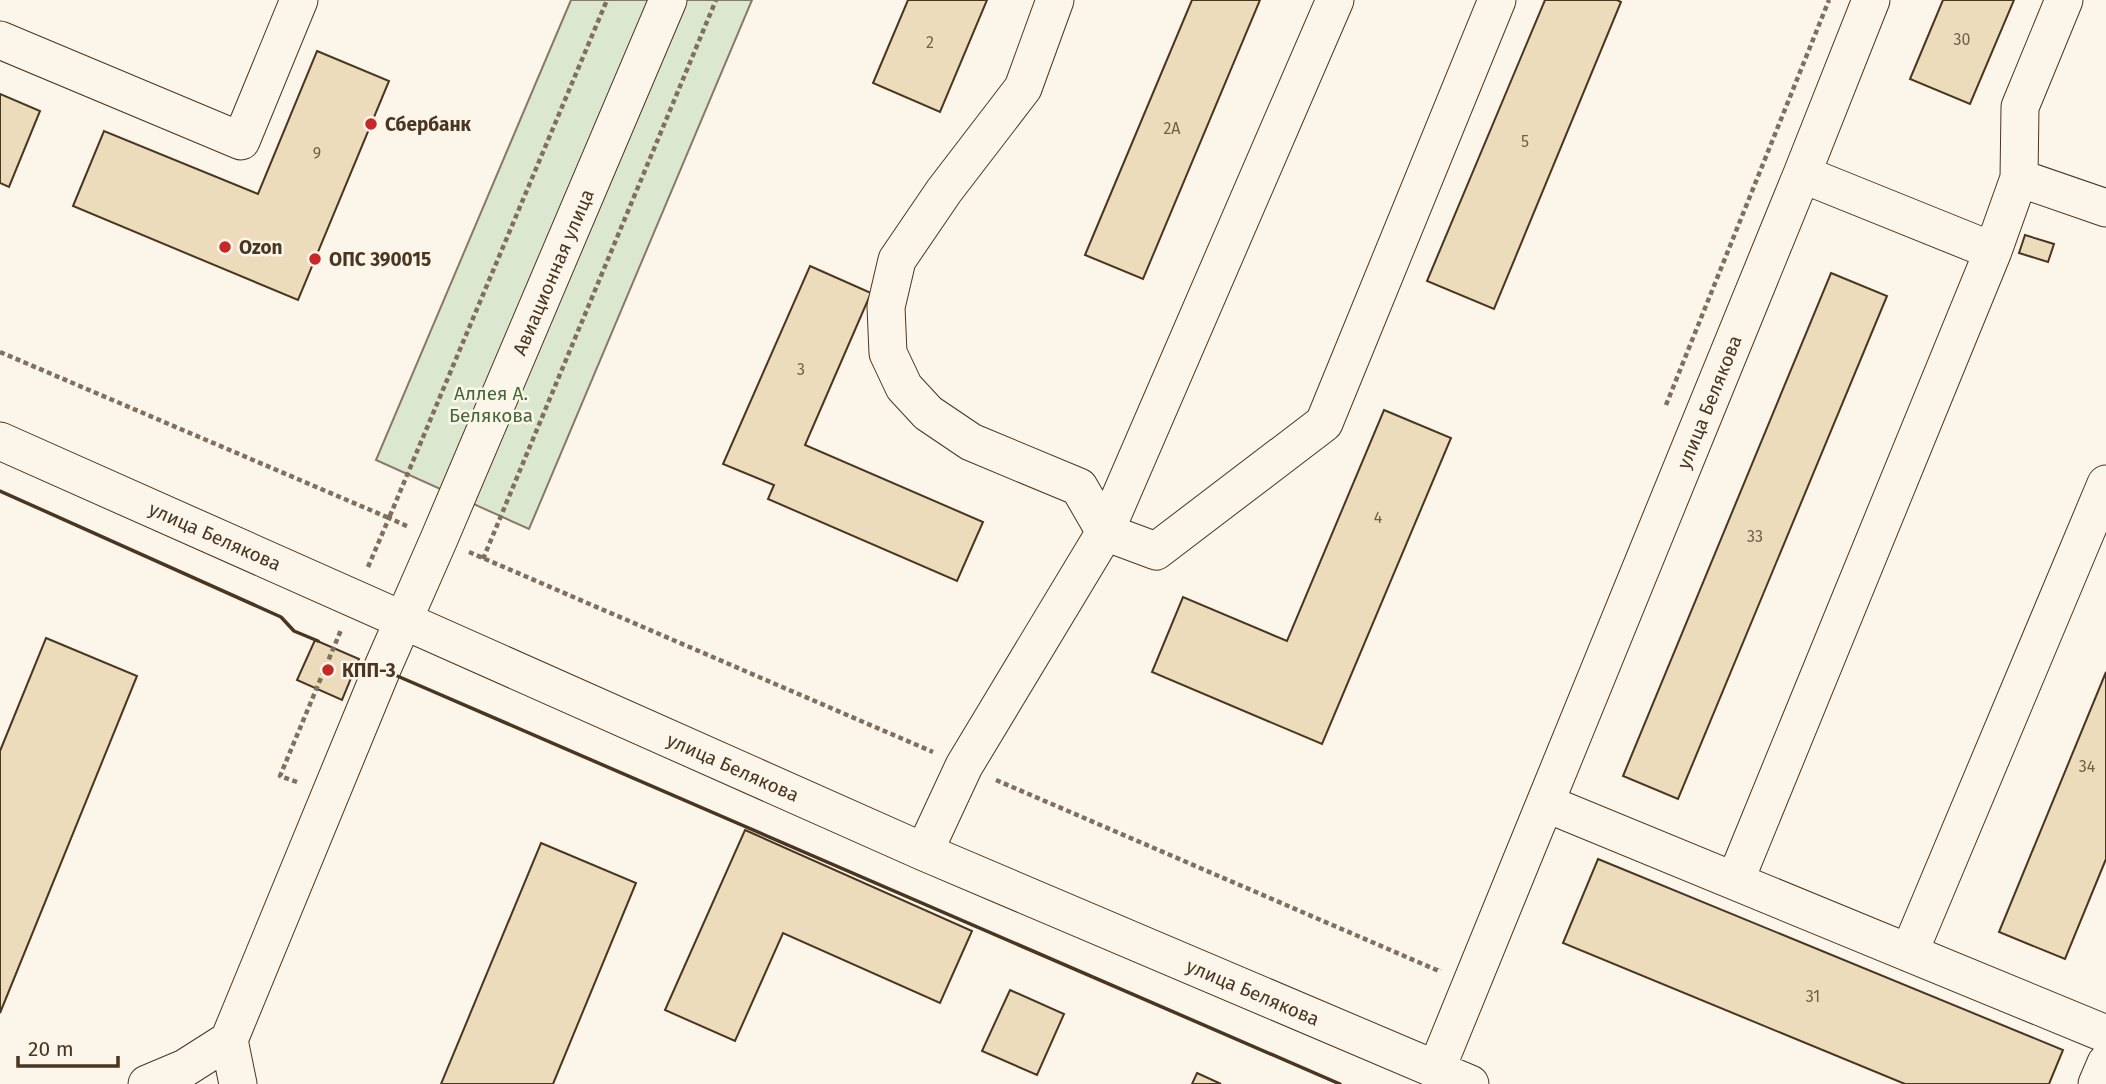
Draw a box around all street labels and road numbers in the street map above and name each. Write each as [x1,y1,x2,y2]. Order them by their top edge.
street label: Авиационная улица [508,186,599,359]
street label: улица Белякова [1672,332,1747,472]
street label: улица Белякова [145,497,284,576]
street label: улица Белякова [663,728,802,807]
street label: улица Белякова [1183,954,1323,1031]

